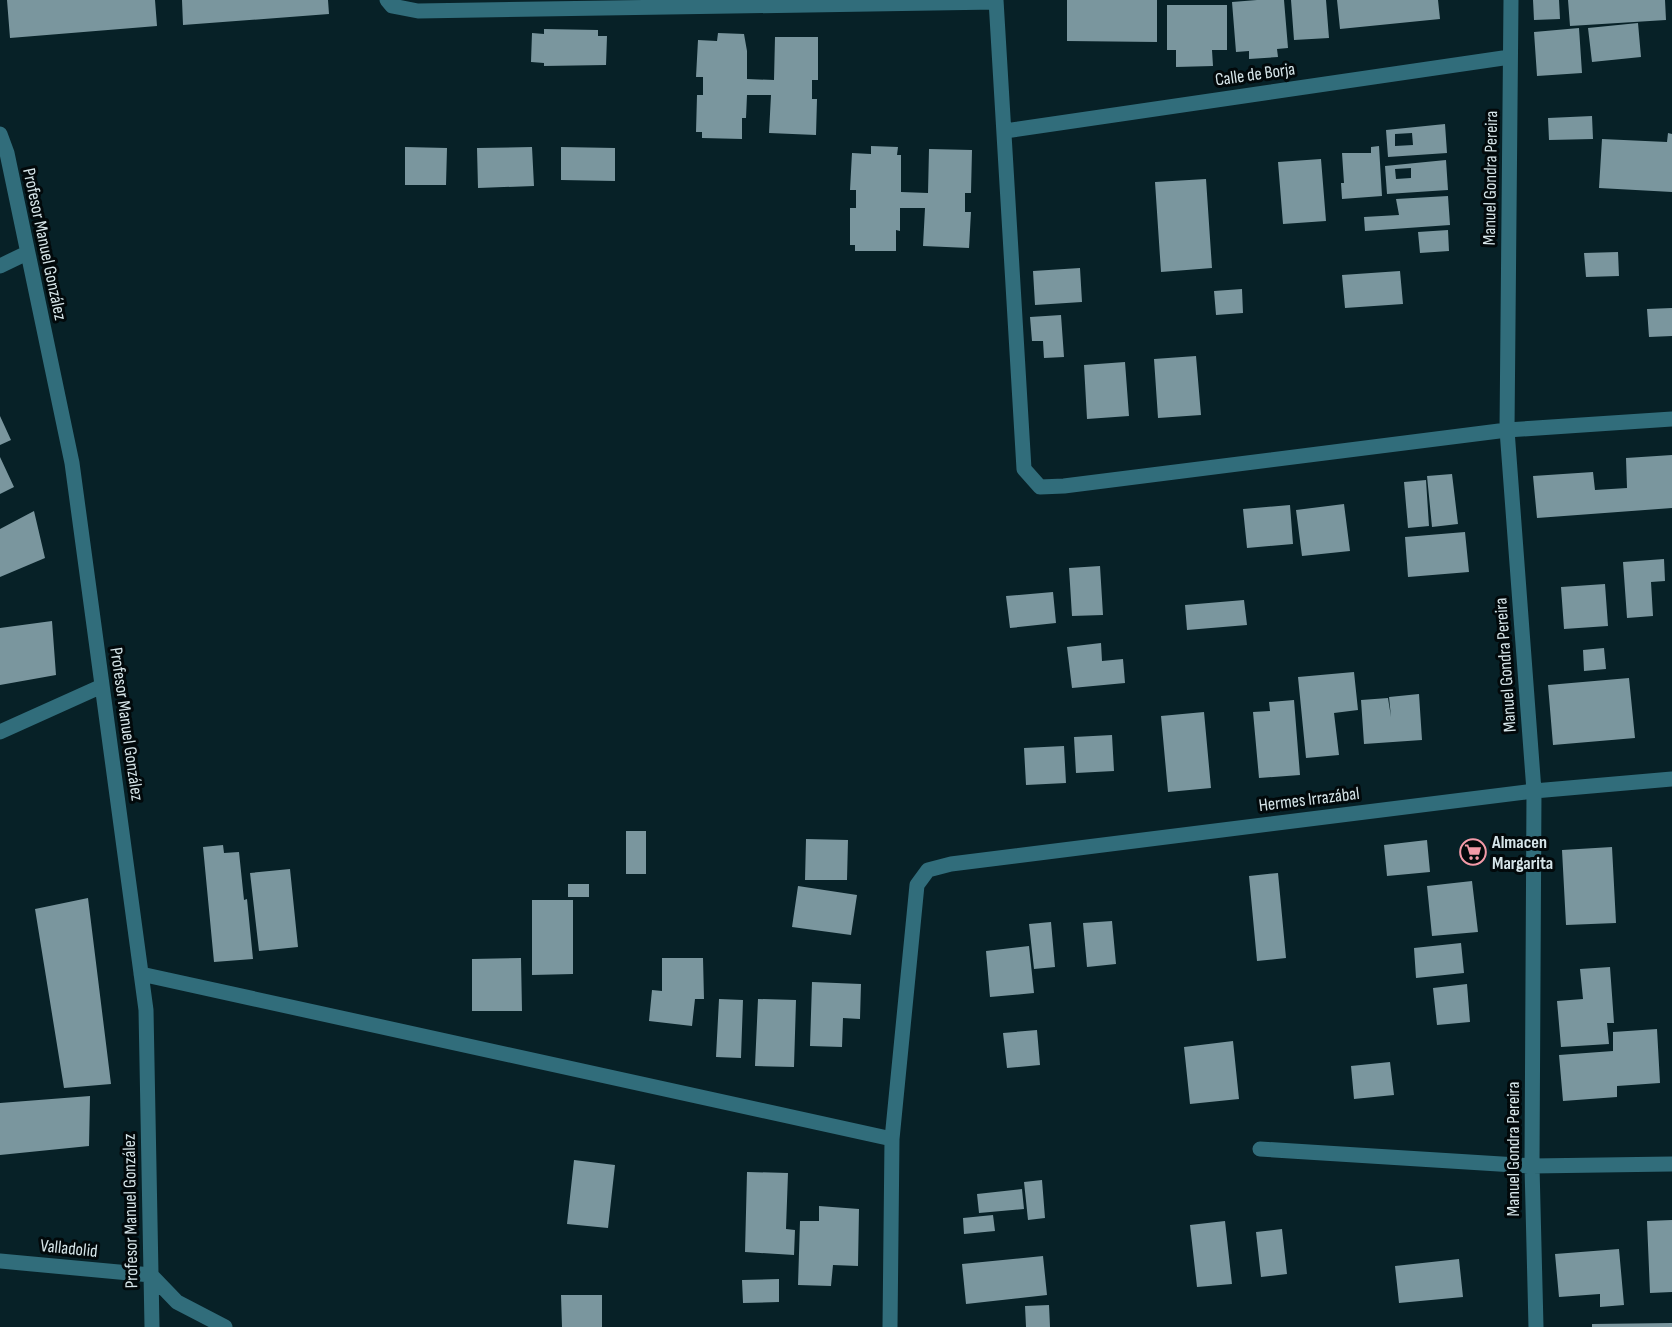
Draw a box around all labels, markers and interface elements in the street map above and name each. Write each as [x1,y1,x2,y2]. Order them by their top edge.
street label: Calle de Borja [1214,58,1296,90]
street label: Manuel Gondra Pereira [1479,110,1502,246]
street label: Profesor Manuel González [18,166,71,323]
street label: Manuel Gondra Pereira [1490,597,1521,733]
street label: Profesor Manuel González [105,646,148,803]
street label: Hermes Irrazábal [1257,783,1361,816]
place label: Almacen Margarita [1491,832,1553,874]
supermarket icon: Almacen Margarita [1458,837,1488,867]
street label: Manuel Gondra Pereira [1503,1082,1524,1216]
street label: Profesor Manuel González [119,1133,142,1289]
street label: Valladolid [39,1235,99,1262]

